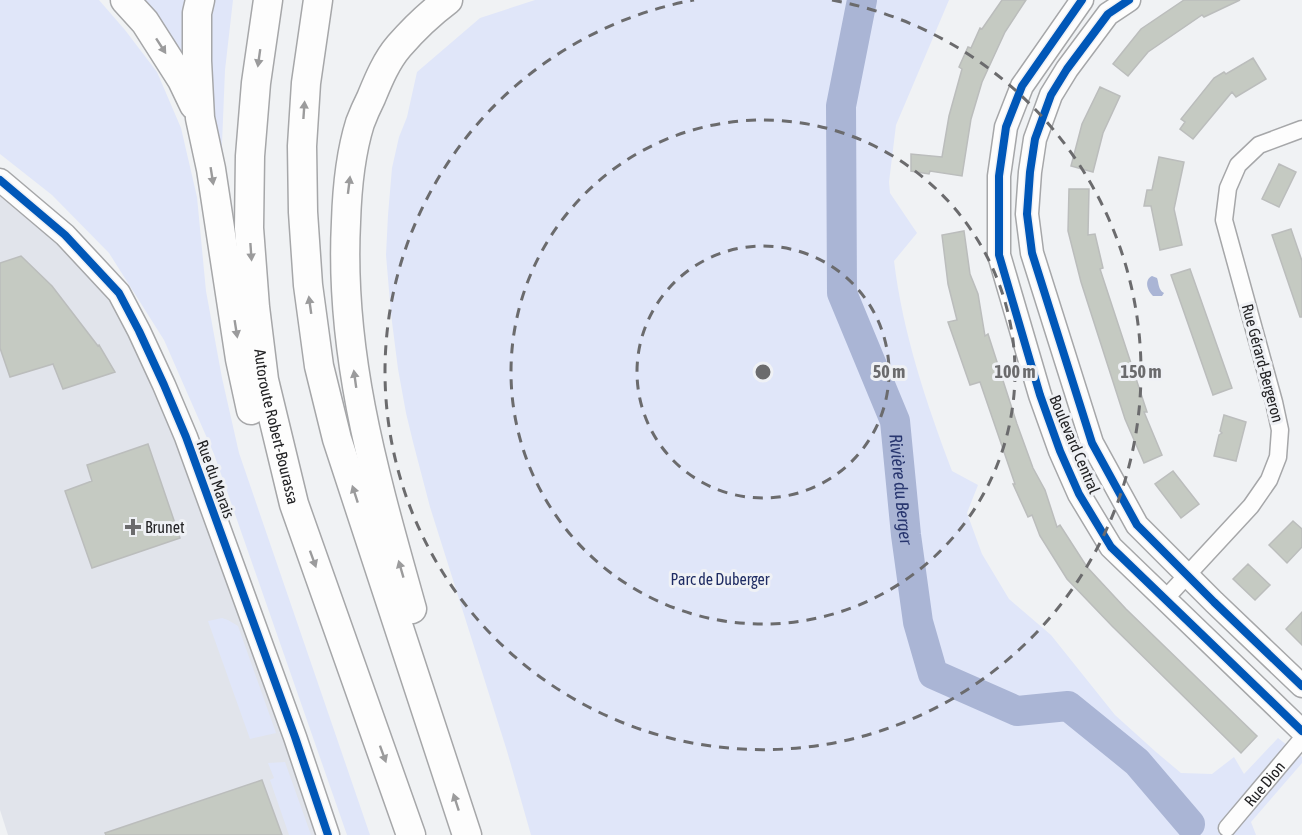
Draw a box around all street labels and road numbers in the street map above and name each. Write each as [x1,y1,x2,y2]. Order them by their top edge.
street label: Rue Gérard-Bergeron [1238,302,1287,425]
street label: Autoroute Robert-Bourassa [251,348,303,506]
street label: Boulevard Central [1046,392,1104,497]
street label: Rue du Marais [194,437,239,521]
street label: Rue Dion [1240,758,1288,810]

